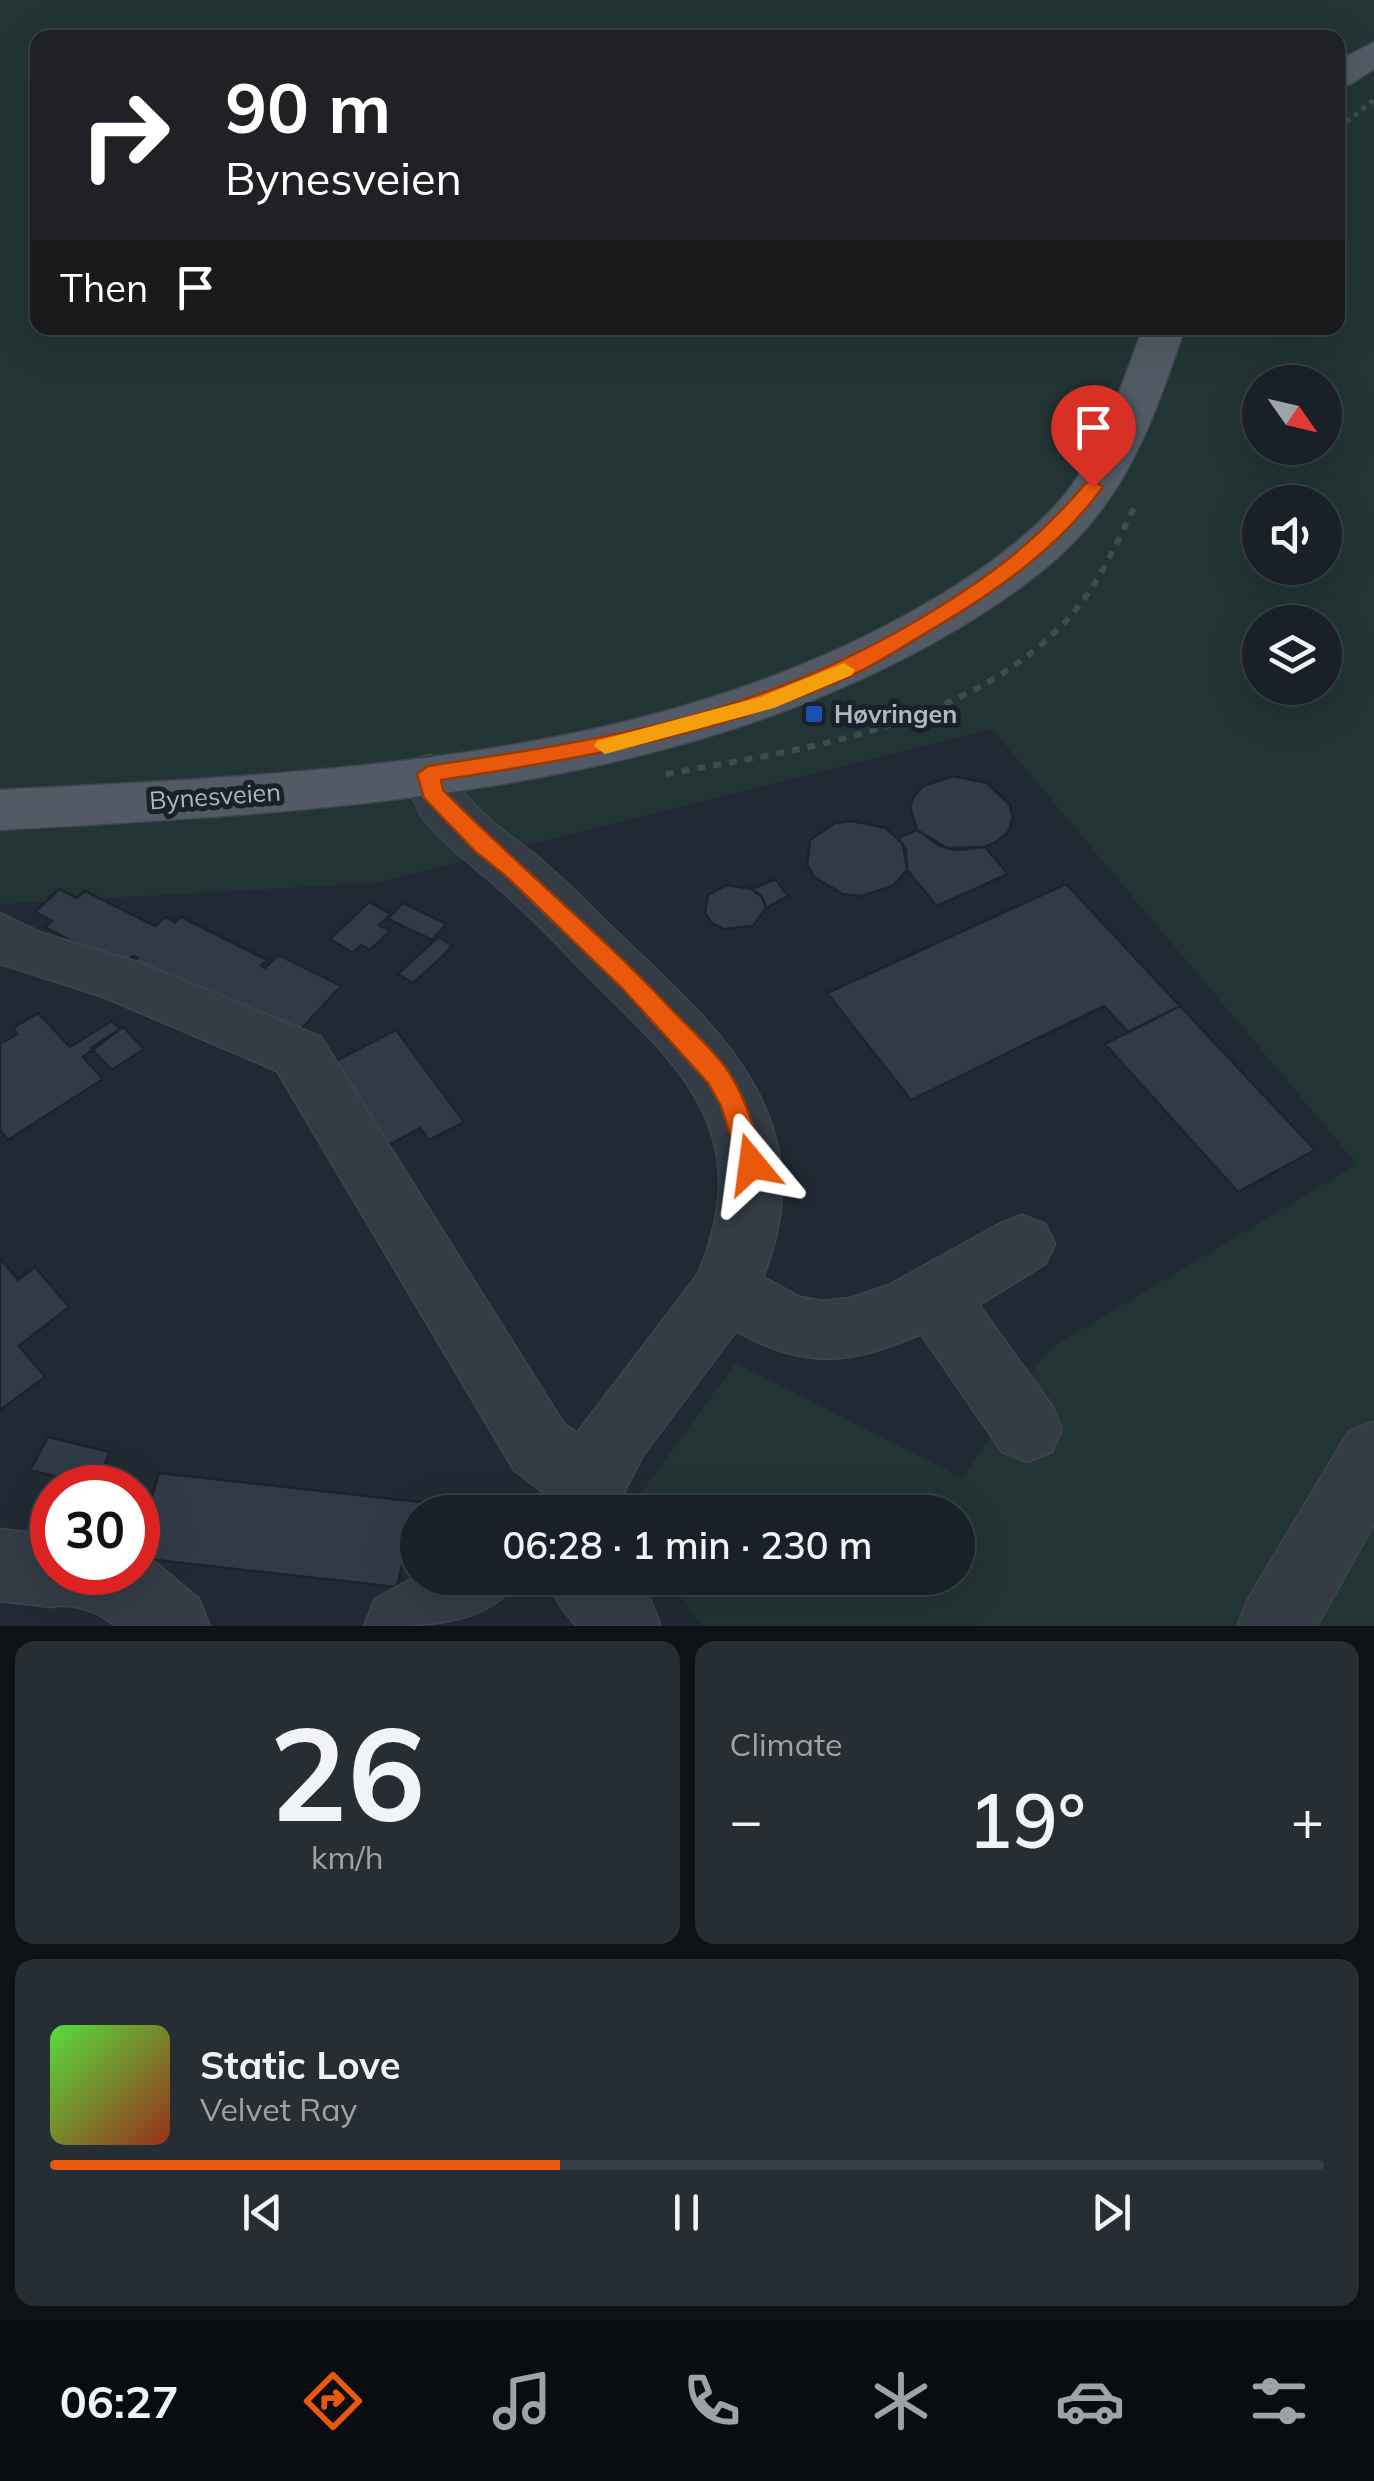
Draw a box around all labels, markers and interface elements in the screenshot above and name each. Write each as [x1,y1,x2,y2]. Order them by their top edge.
text: 90 m [225,63,391,151]
icon: right [60,70,190,200]
text: Bynesveien [225,150,462,206]
icon: arrive [168,260,223,315]
text: Then [60,264,148,312]
north arrow [1242,365,1342,465]
map controls [1242,365,1342,705]
pin [1051,385,1136,488]
icon: arrive [1066,400,1121,455]
button: sound [1242,485,1342,585]
button: layers [1242,605,1342,705]
place label: Høvringen [834,698,957,729]
marker: Høvringen [803,703,825,725]
street label: Bynesveien [148,775,282,816]
position arrow [700,1112,804,1216]
speed limit sign: 30 [30,1465,160,1595]
text: 06:28 · 1 min · 230 m [502,1521,873,1569]
text: 26 [269,1690,425,1854]
text: Climate [730,1724,842,1764]
text: 19° [968,1773,1086,1867]
text: − [730,1785,763,1854]
text: + [1291,1785,1324,1854]
text: km/h [311,1837,383,1877]
text: Static Love [200,2041,401,2089]
text: Velvet Ray [200,2089,357,2129]
icon: previous [235,2185,290,2240]
icon: pause [659,2185,714,2240]
icon: next [1084,2185,1139,2240]
icon: directions [298,2366,368,2436]
icon: music [487,2366,557,2436]
icon: phone [677,2366,747,2436]
icon: climate [866,2366,936,2436]
icon: car [1055,2366,1125,2436]
icon: filters [1244,2366,1314,2436]
text: 06:27 [60,2373,179,2429]

